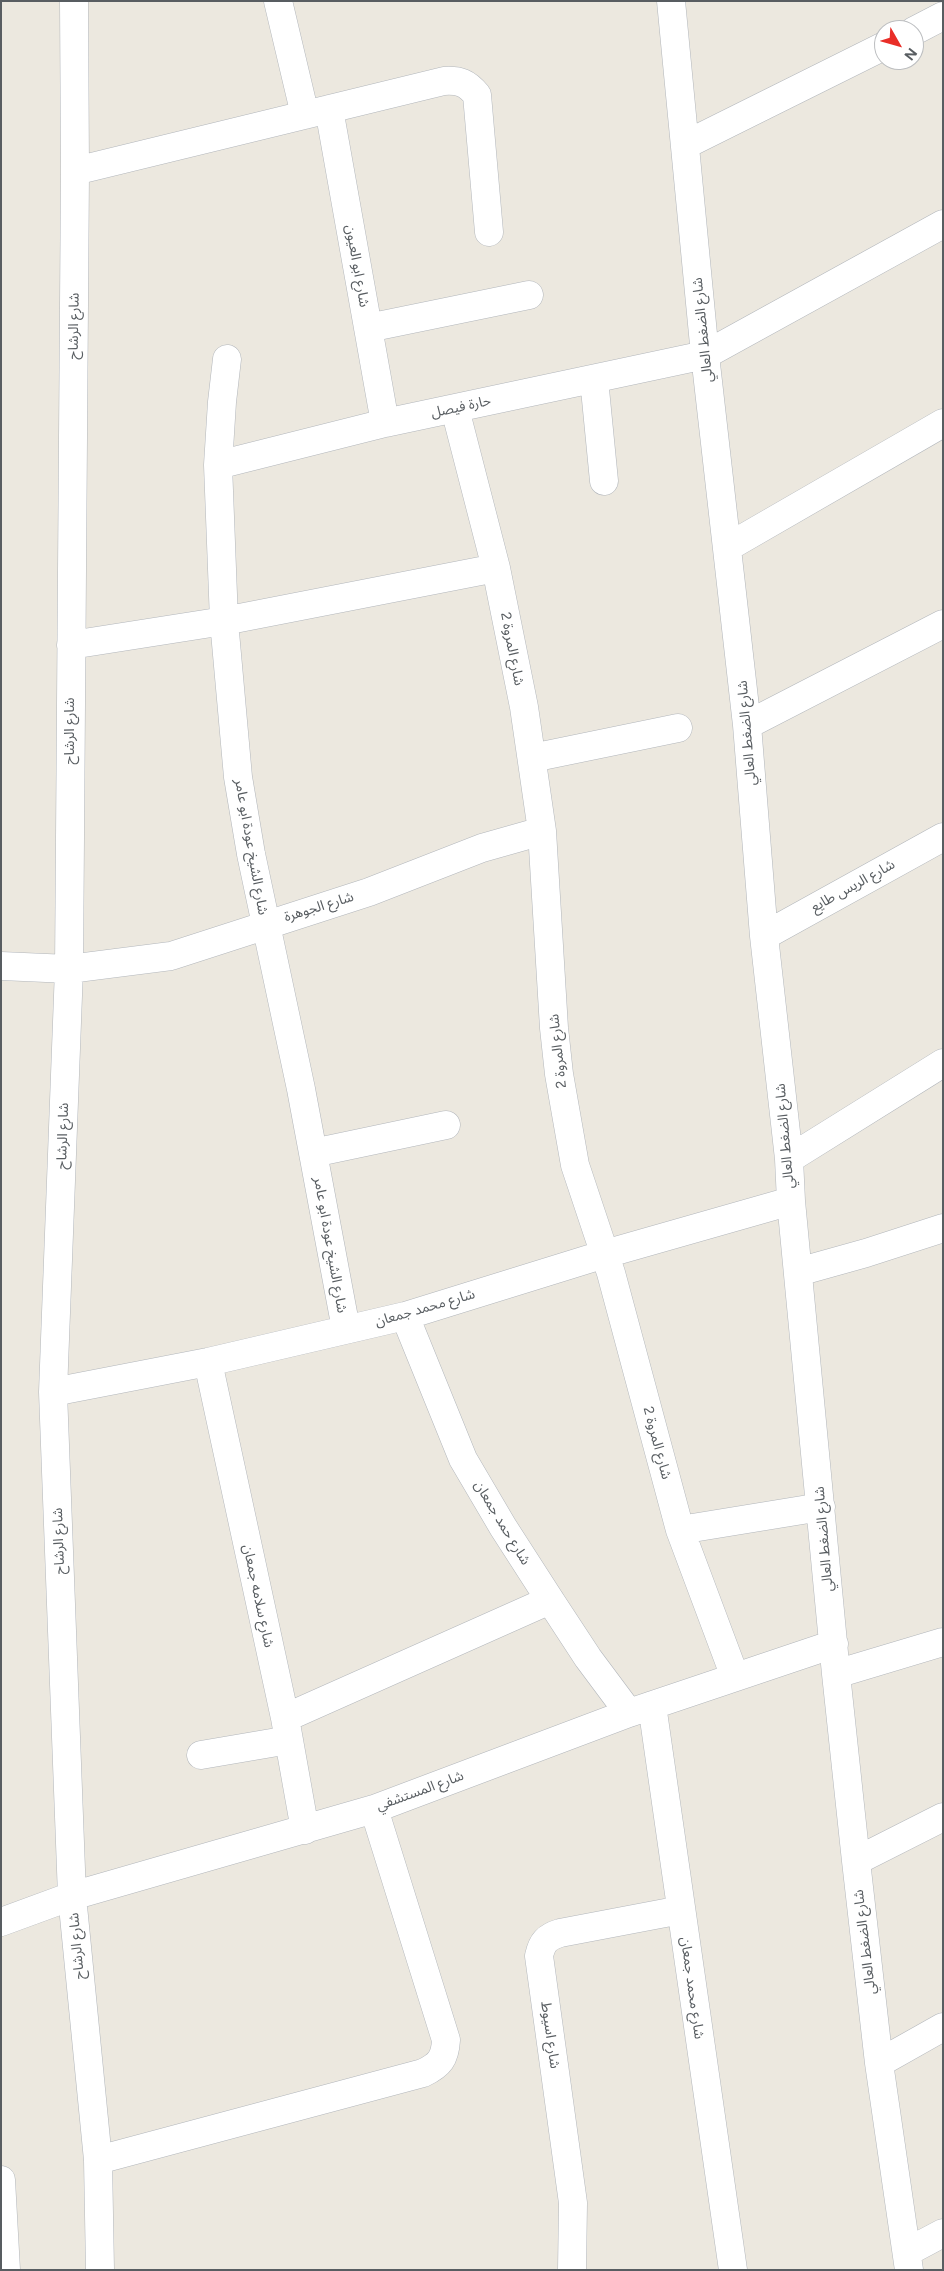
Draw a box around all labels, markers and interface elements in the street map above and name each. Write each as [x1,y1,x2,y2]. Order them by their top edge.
north arrow [874,20,924,70]
text: N [900,44,920,63]
street label: شارع ابو العيون [341,223,373,309]
street label: شارع الضغط العالي [689,277,717,383]
street label: شارع الرشاح [65,292,83,360]
street label: حارة فيصل [429,392,493,422]
street label: شارع المروة 2 [497,611,527,687]
street label: شارع الضغط العالي [734,680,760,786]
street label: شارع الرشاح [62,698,78,764]
street label: شارع الشيخ عودة ابو عامر [231,778,271,916]
street label: شارع الريس طايع [808,856,898,916]
street label: شارع الجوهرة [282,888,356,926]
street label: شارع المروة 2 [546,1013,570,1089]
street label: شارع الضغط العالي [772,1083,798,1189]
street label: شارع الرشاح [53,1102,73,1170]
street label: شارع الشيخ عودة ابو عامر [310,1176,350,1314]
street label: شارع محمد جمعان [373,1286,477,1330]
street label: شارع المروة 2 [639,1405,675,1481]
street label: شارع حمد جمعان [470,1478,534,1568]
street label: شارع الضغط العالي [811,1486,837,1592]
street label: شارع الرشاح [49,1507,69,1575]
street label: شارع سلامه جمعان [239,1543,277,1649]
street label: شارع المستشفي [374,1767,466,1815]
street label: شارع الضغط العالي [850,1889,880,1995]
street label: شارع الرشاح [66,1912,88,1980]
street label: شارع محمد جمعان [676,1936,708,2040]
street label: شارع اسيوط [537,2000,563,2070]

